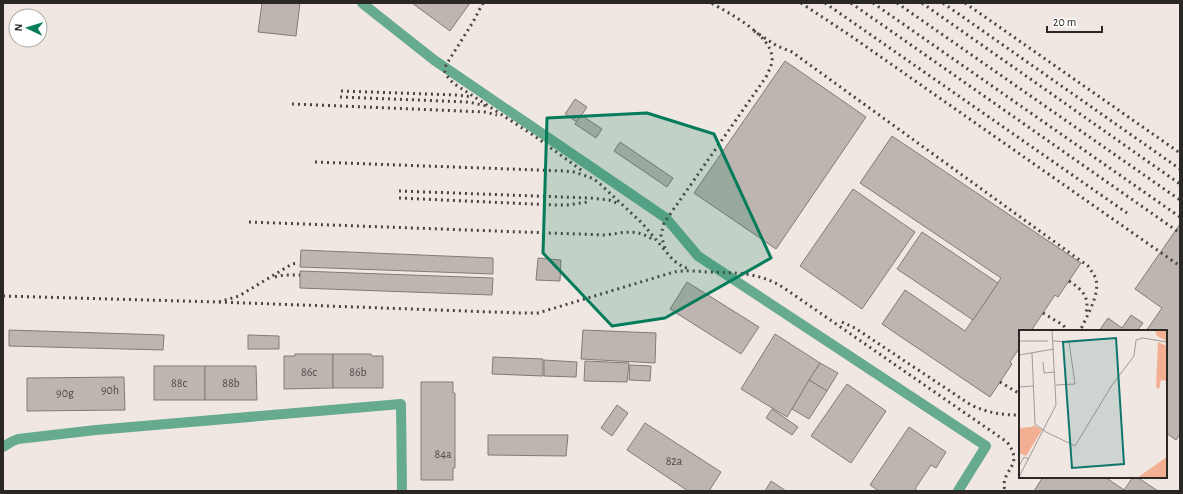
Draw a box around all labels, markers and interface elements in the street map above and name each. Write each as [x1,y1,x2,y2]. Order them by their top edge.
north arrow [8,8,48,48]
scale bar [1047,8,1102,34]
text: 20 m [1053,16,1076,28]
text: N [13,23,24,32]
inset map [1019,330,1167,478]
house number: 86c [301,366,317,378]
house number: 86b [349,366,367,378]
house number: 88c [171,377,187,389]
house number: 88b [222,377,240,389]
house number: 90h [101,384,119,396]
house number: 90g [56,387,74,399]
house number: 84a [434,448,452,460]
house number: 82a [666,455,683,467]

